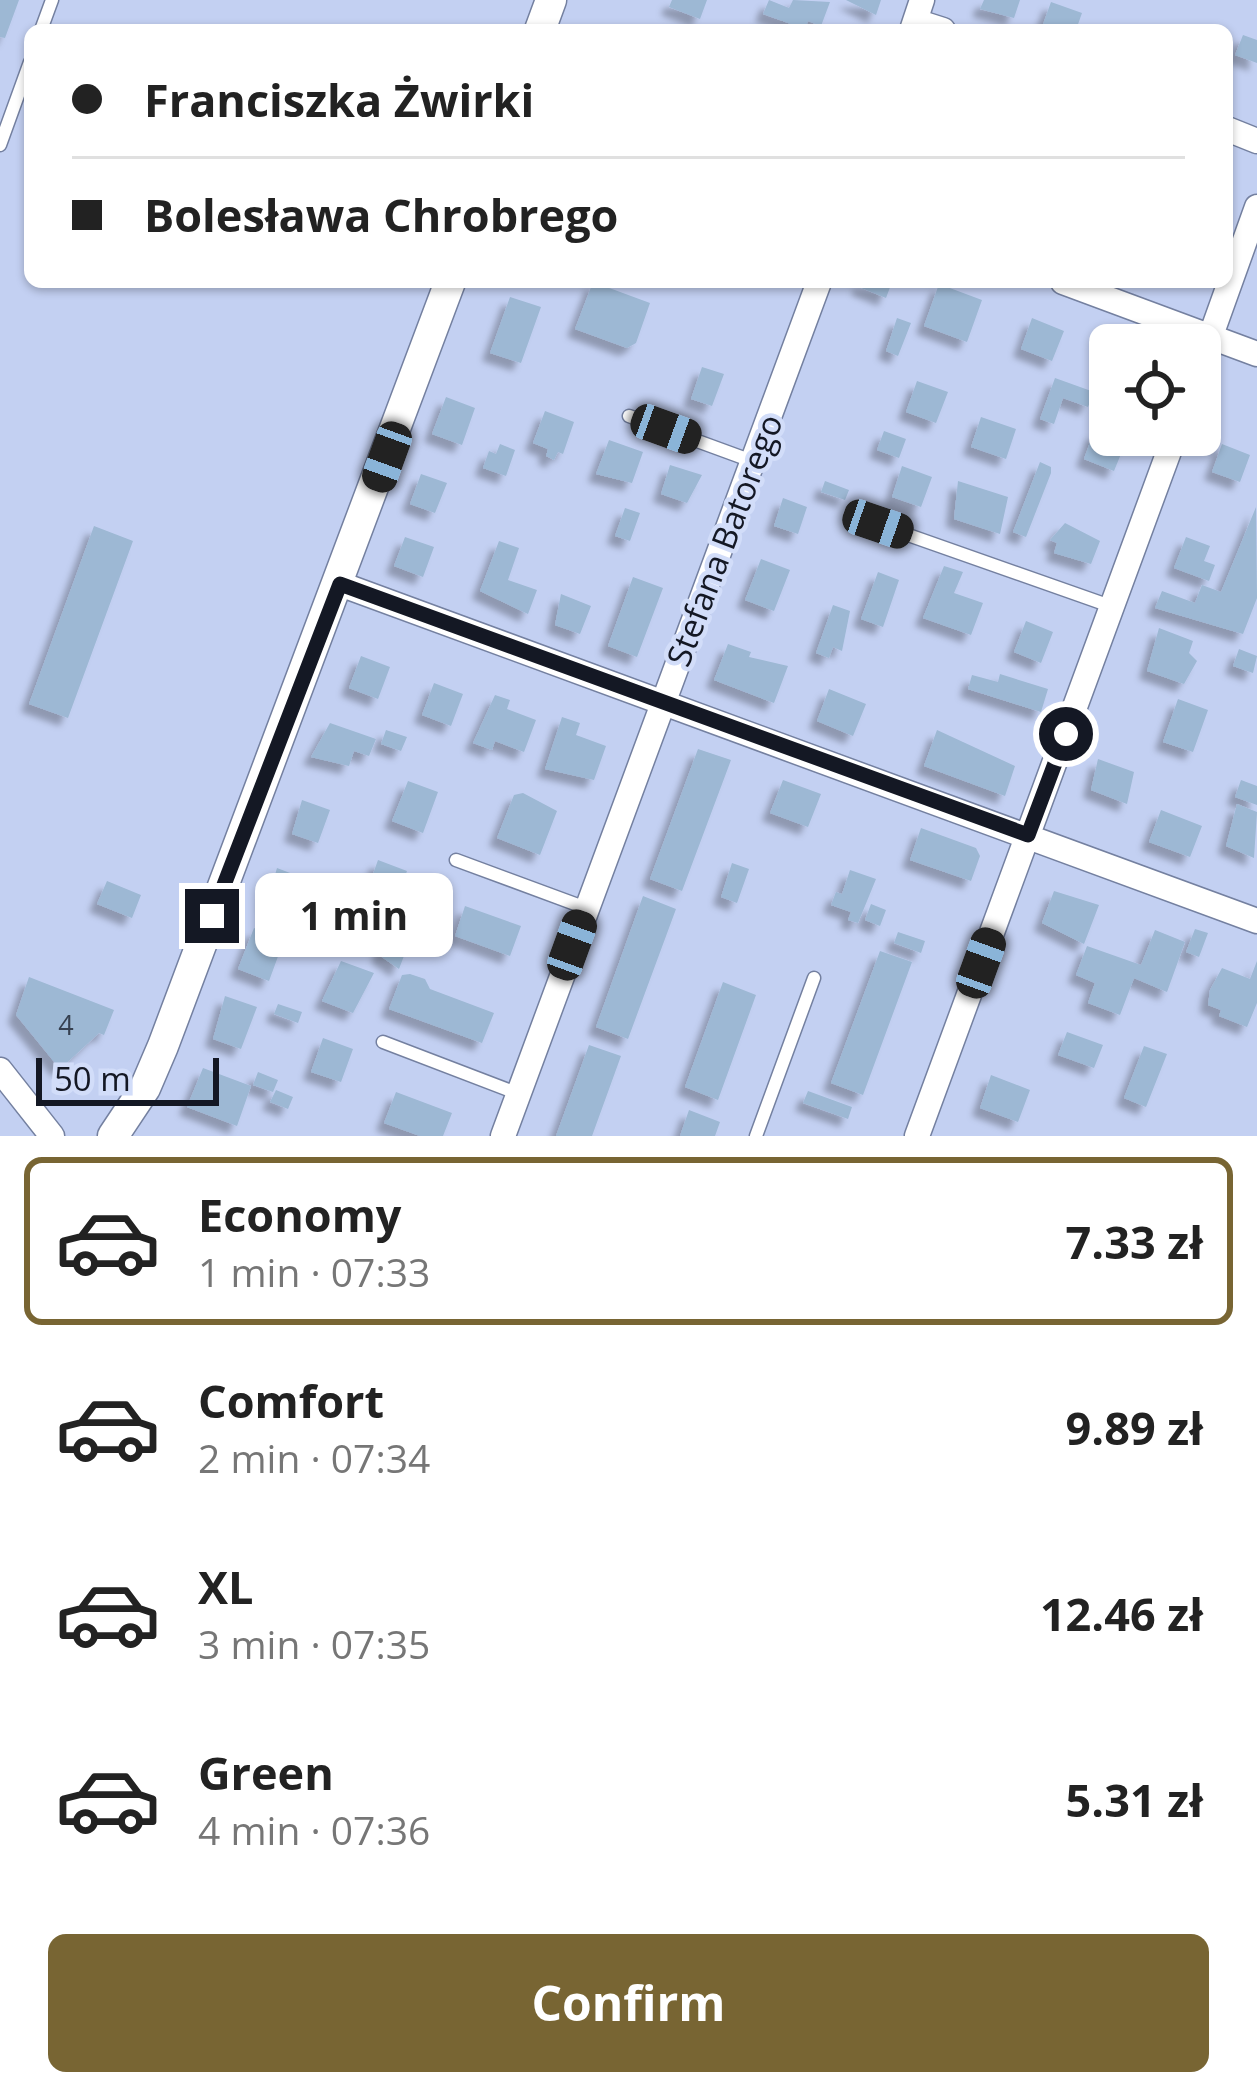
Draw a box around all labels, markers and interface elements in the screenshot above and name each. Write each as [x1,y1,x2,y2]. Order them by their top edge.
text: Franciszka Żwirki [144,69,534,130]
text: Bolesława Chrobrego [144,184,618,245]
map controls [1089,324,1221,456]
button: locate [1089,324,1221,456]
car [626,400,706,458]
street label: Stefana Batorego [655,408,793,672]
car [358,417,416,497]
car [838,495,918,553]
route start [1039,707,1093,761]
callout: 1 min [254,874,452,958]
text: 1 min [300,888,408,941]
route end [185,889,239,943]
car [543,905,601,985]
car [952,923,1010,1003]
house number: 4 [58,1006,74,1043]
scale bar [36,1052,219,1105]
text: 50 m [54,1056,131,1101]
text: Economy [198,1184,401,1245]
icon: car [54,1187,162,1295]
text: 7.33 zł [1066,1211,1203,1272]
text: 1 min · 07:33 [198,1245,430,1298]
text: Comfort [198,1370,384,1431]
icon: car [54,1373,162,1481]
text: 9.89 zł [1066,1397,1203,1458]
text: 2 min · 07:34 [198,1431,430,1484]
text: XL [198,1556,253,1617]
icon: car [54,1559,162,1667]
text: 12.46 zł [1040,1583,1203,1644]
text: 3 min · 07:35 [198,1617,430,1670]
text: Green [198,1742,334,1803]
icon: car [54,1745,162,1853]
text: 5.31 zł [1066,1769,1203,1830]
text: 4 min · 07:36 [198,1803,430,1856]
button: Confirm [48,1934,1209,2072]

